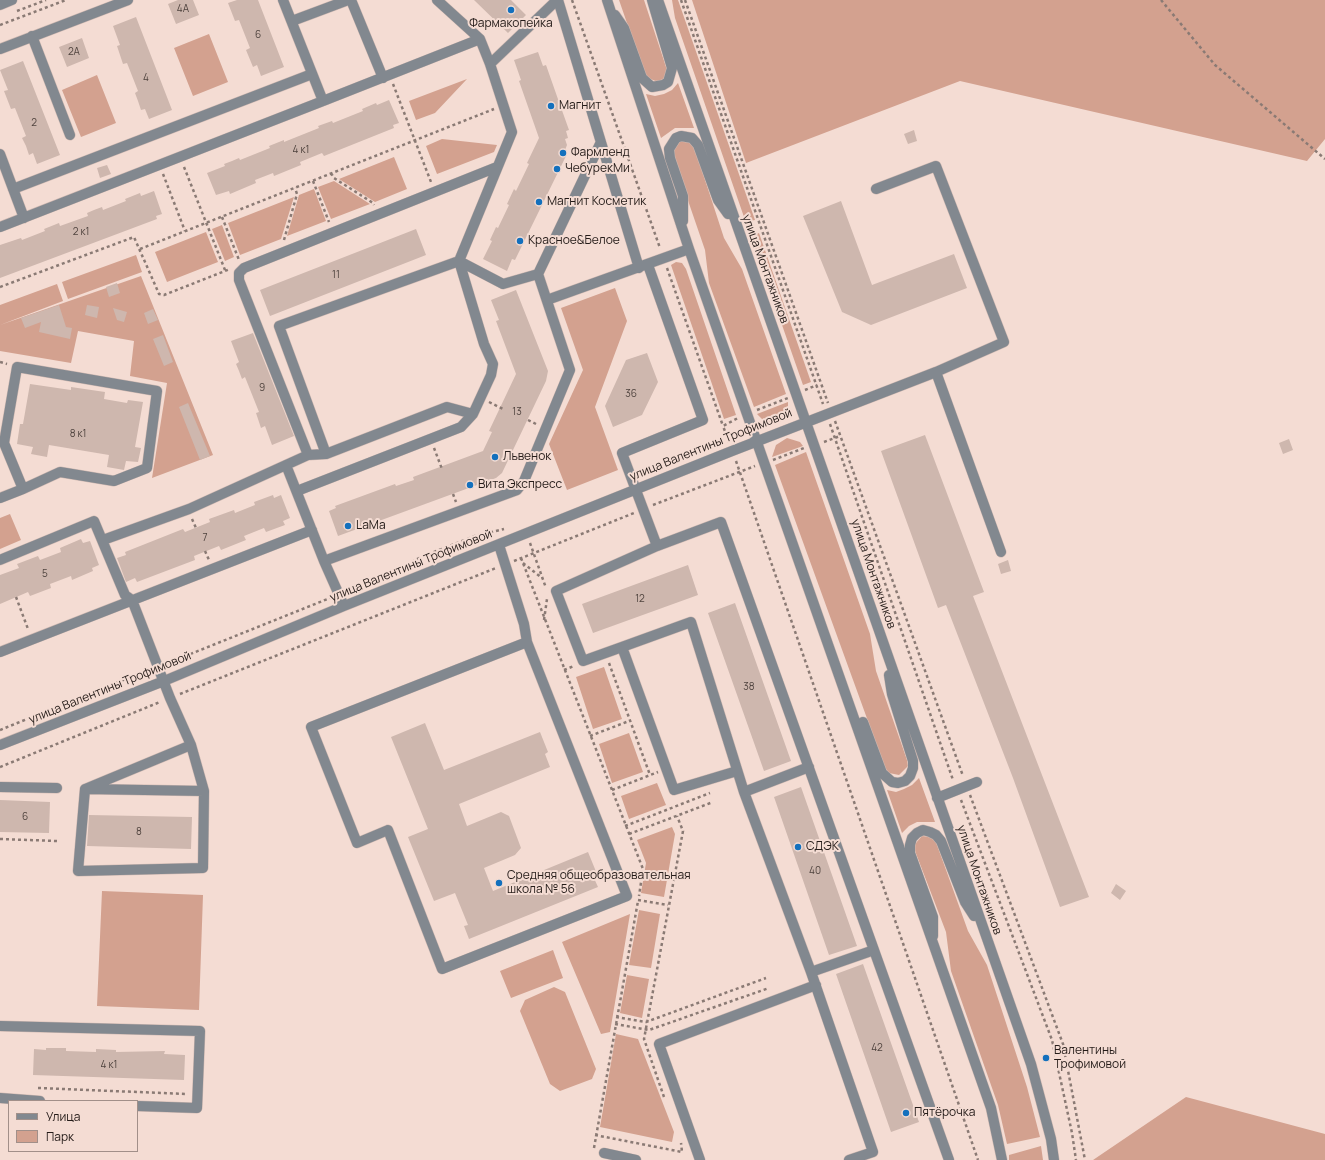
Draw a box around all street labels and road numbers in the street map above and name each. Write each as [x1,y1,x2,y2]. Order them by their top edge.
street label: улица Монтажников [739,213,791,325]
street label: улица Валентины Трофимовой [628,406,794,484]
street label: улица Монтажников [848,517,898,631]
street label: улица Валентины Трофимовой [328,527,494,605]
street label: улица Валентины Трофимовой [27,649,193,727]
street label: улица Монтажников [954,823,1004,937]

